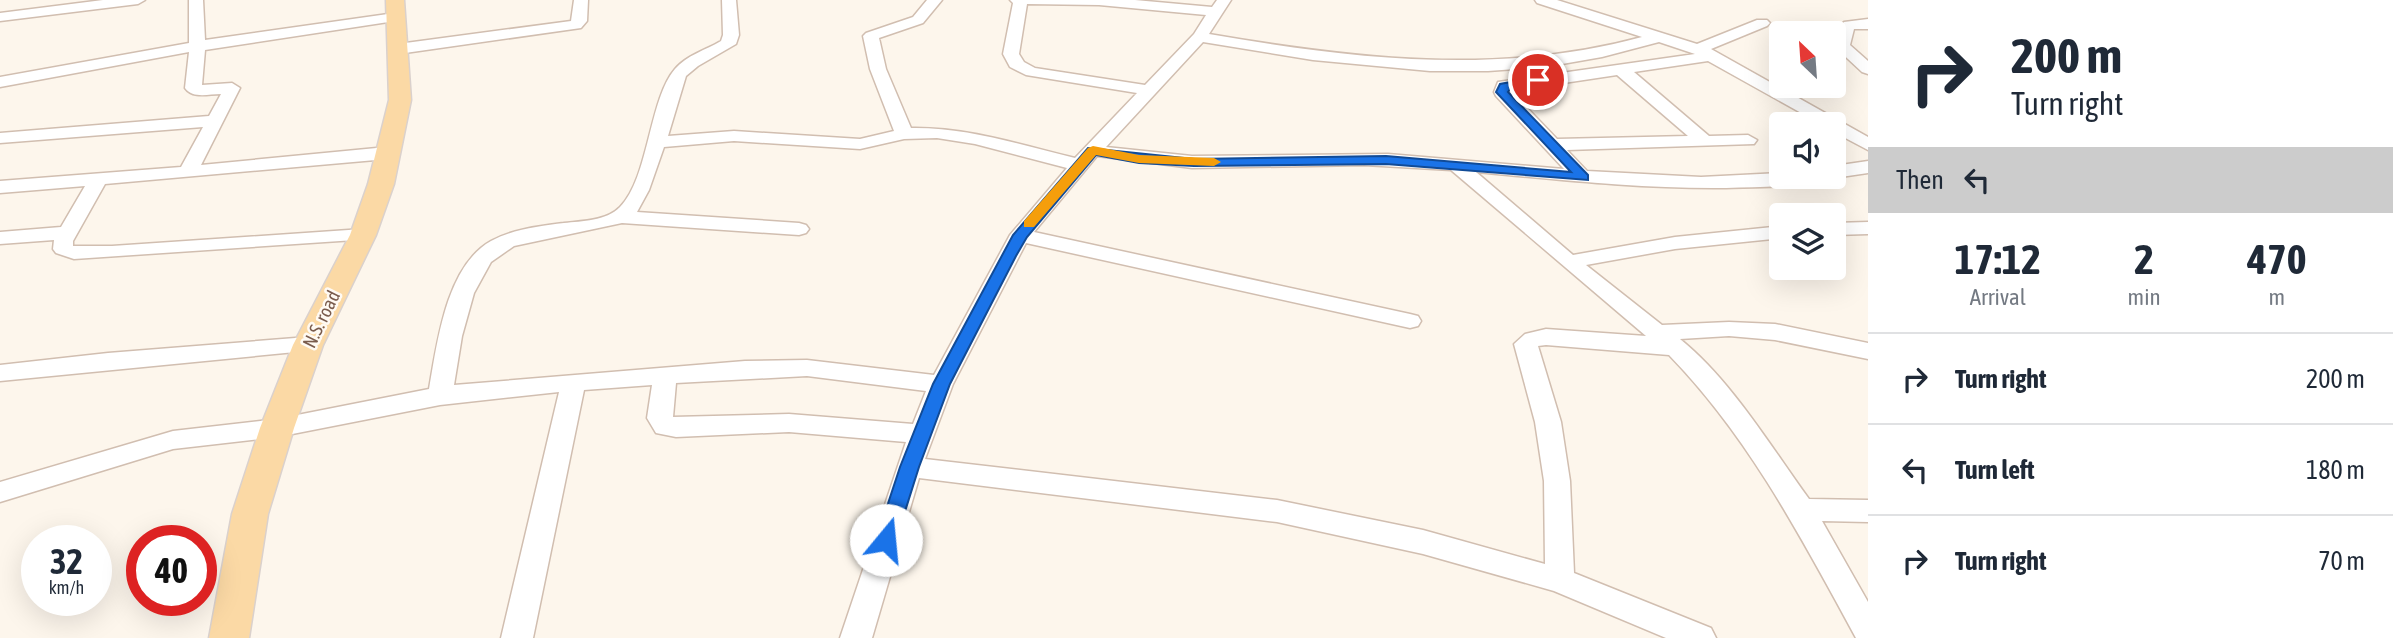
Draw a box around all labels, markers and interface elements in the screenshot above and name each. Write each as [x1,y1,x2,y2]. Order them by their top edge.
north arrow [1769,21,1846,98]
map controls [1769,21,1846,280]
text: 200 m [2011,27,2122,83]
icon: right [1896,28,1987,119]
pin [1508,50,1568,110]
icon: arrive [1519,61,1557,99]
text: Turn right [2011,85,2124,122]
button: sound [1769,112,1846,189]
icon: left [1958,161,1996,199]
text: Then [1896,165,1944,195]
button: layers [1769,203,1846,280]
text: 17:12 [1955,235,2041,283]
text: 2 [2134,235,2154,283]
text: 470 [2247,235,2306,283]
text: Arrival [1970,284,2026,310]
text: min [2128,284,2161,310]
text: m [2269,284,2285,310]
street label: N.S. road [298,287,344,351]
icon: right [1896,360,1934,398]
text: Turn right [1955,364,2046,394]
text: 200 m [2306,364,2365,394]
icon: left [1896,451,1934,489]
text: Turn left [1955,455,2035,485]
text: 180 m [2306,455,2365,485]
position arrow [849,503,923,577]
speed limit sign: 40 [126,525,217,616]
text: 32 [50,541,83,581]
icon: right [1896,542,1934,580]
text: Turn right [1955,546,2046,576]
text: 70 m [2318,546,2365,576]
text: km/h [49,577,84,598]

